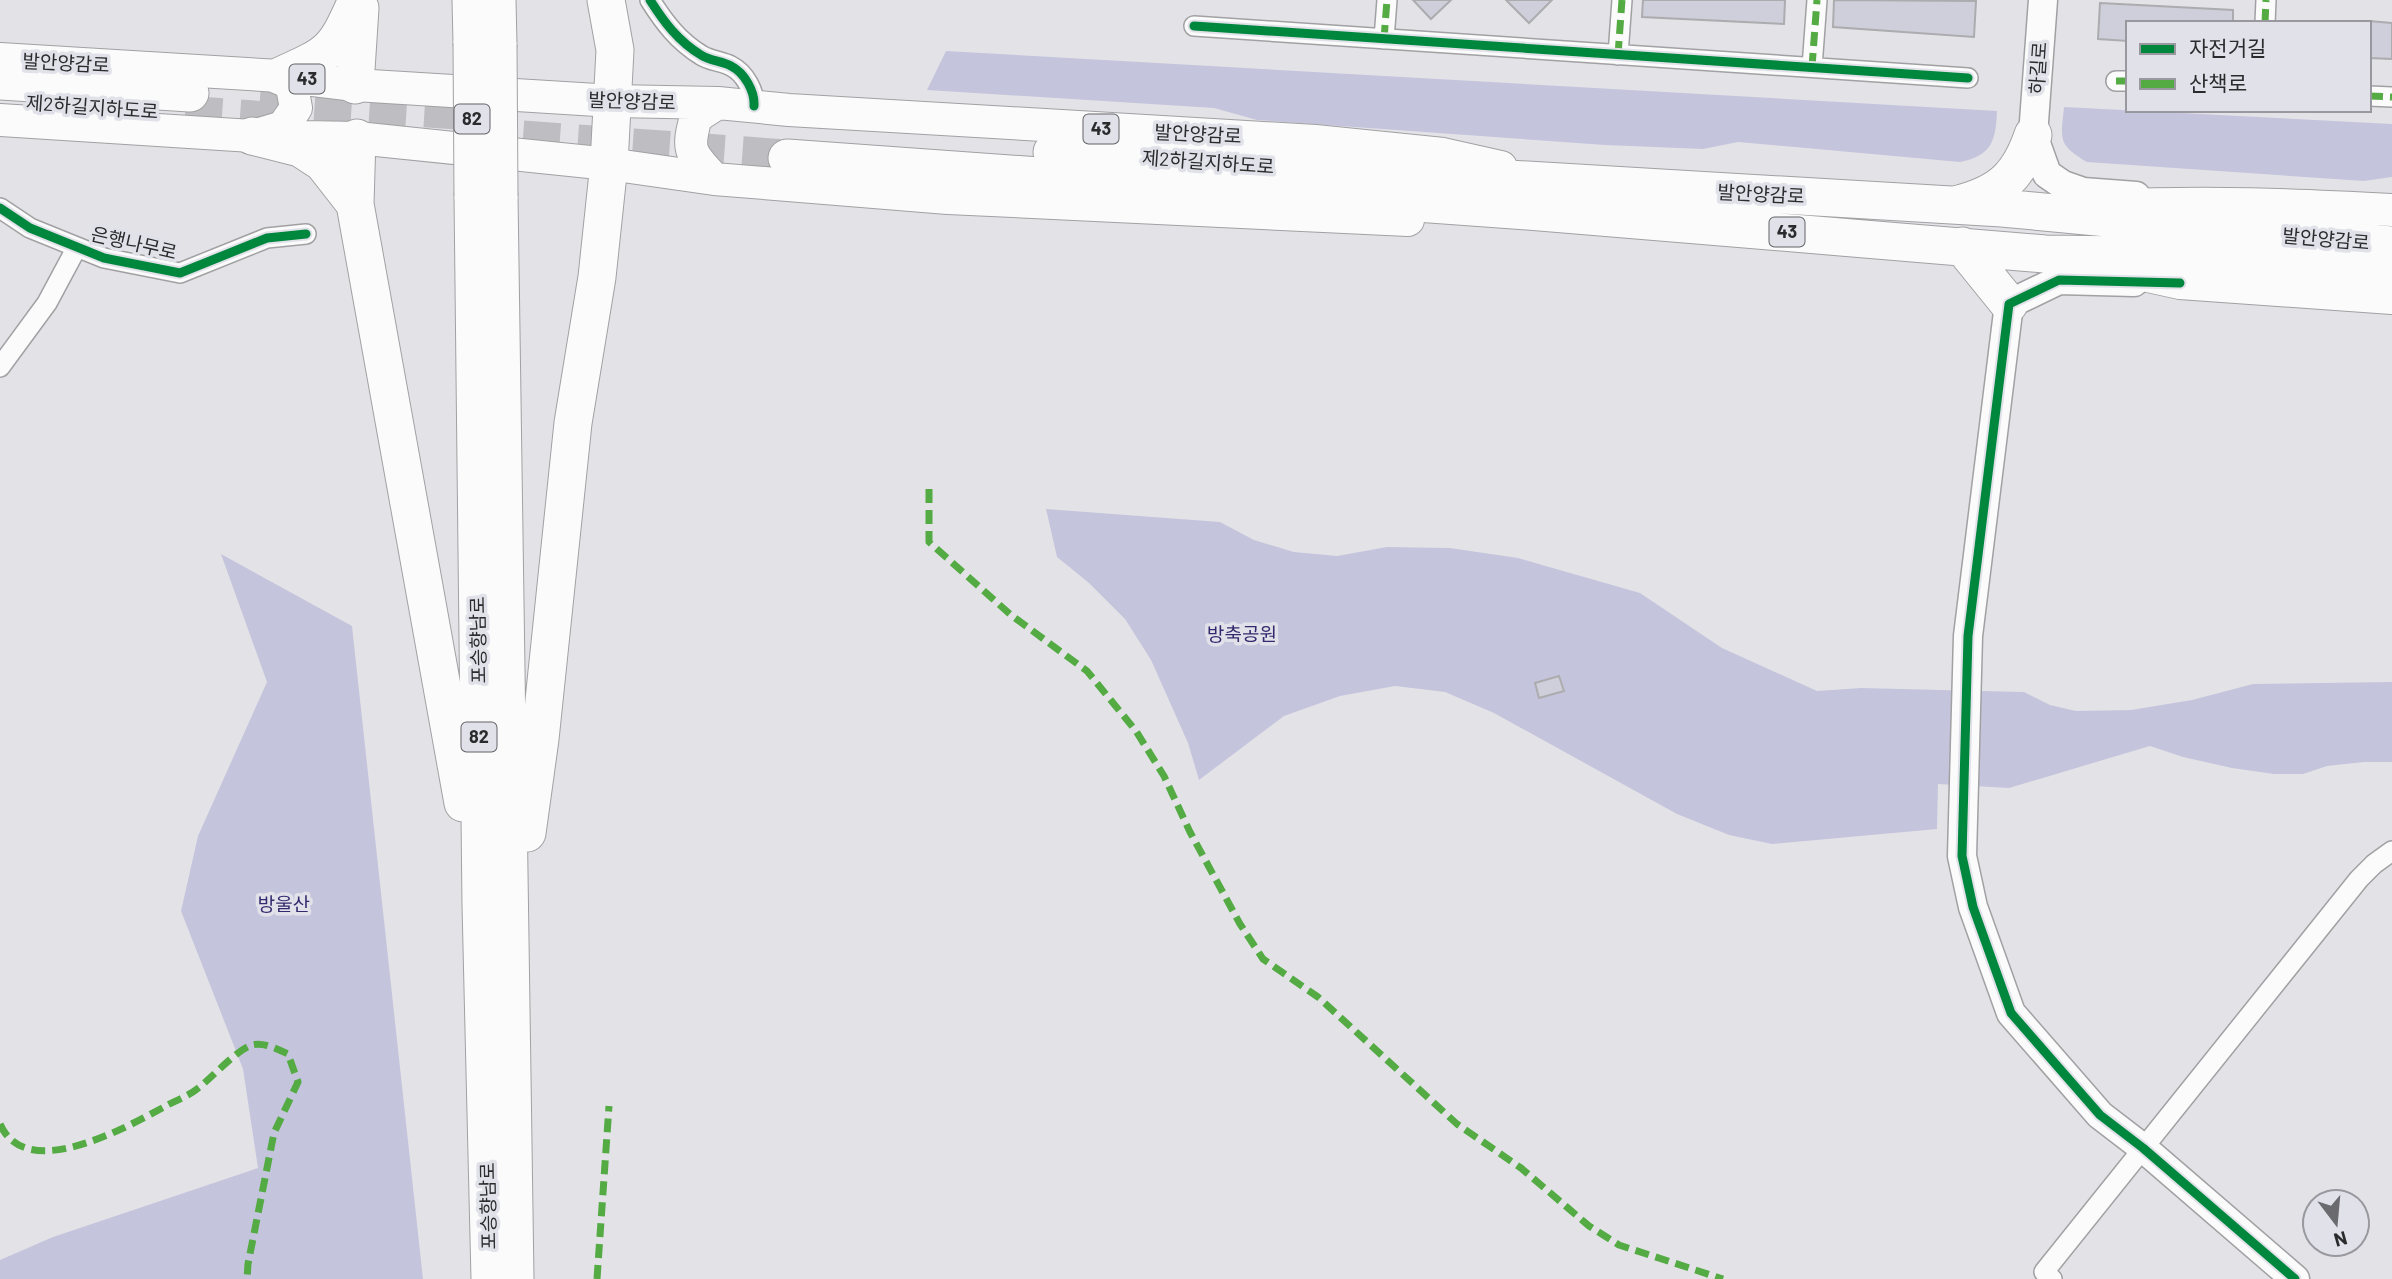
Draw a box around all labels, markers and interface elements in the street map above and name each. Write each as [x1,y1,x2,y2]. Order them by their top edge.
legend [2126,21,2371,112]
text: 자전거길 [2189,35,2266,60]
street label: 하길로 [2024,41,2051,95]
street label: 발안양감로 [22,49,110,76]
road number: 43 [290,64,324,94]
text: 산책로 [2189,70,2247,95]
street label: 발안양감로 [588,87,676,114]
street label: 제2하길지하도로 [25,90,159,123]
road number: 82 [454,104,490,134]
road number: 43 [1084,114,1118,144]
street label: 발안양감로 [1154,120,1242,147]
street label: 제2하길지하도로 [1141,145,1275,178]
street label: 발안양감로 [1717,180,1805,207]
road number: 43 [1770,218,1804,246]
street label: 은행나무로 [89,221,179,264]
street label: 발안양감로 [2282,223,2371,254]
street label: 포승향남로 [465,596,490,684]
park label: 방축공원 [1207,622,1277,645]
road number: 82 [462,722,496,752]
park label: 방울산 [258,892,310,915]
street label: 포승향남로 [475,1162,500,1250]
north arrow [2301,1188,2371,1258]
text: N [2332,1227,2350,1253]

